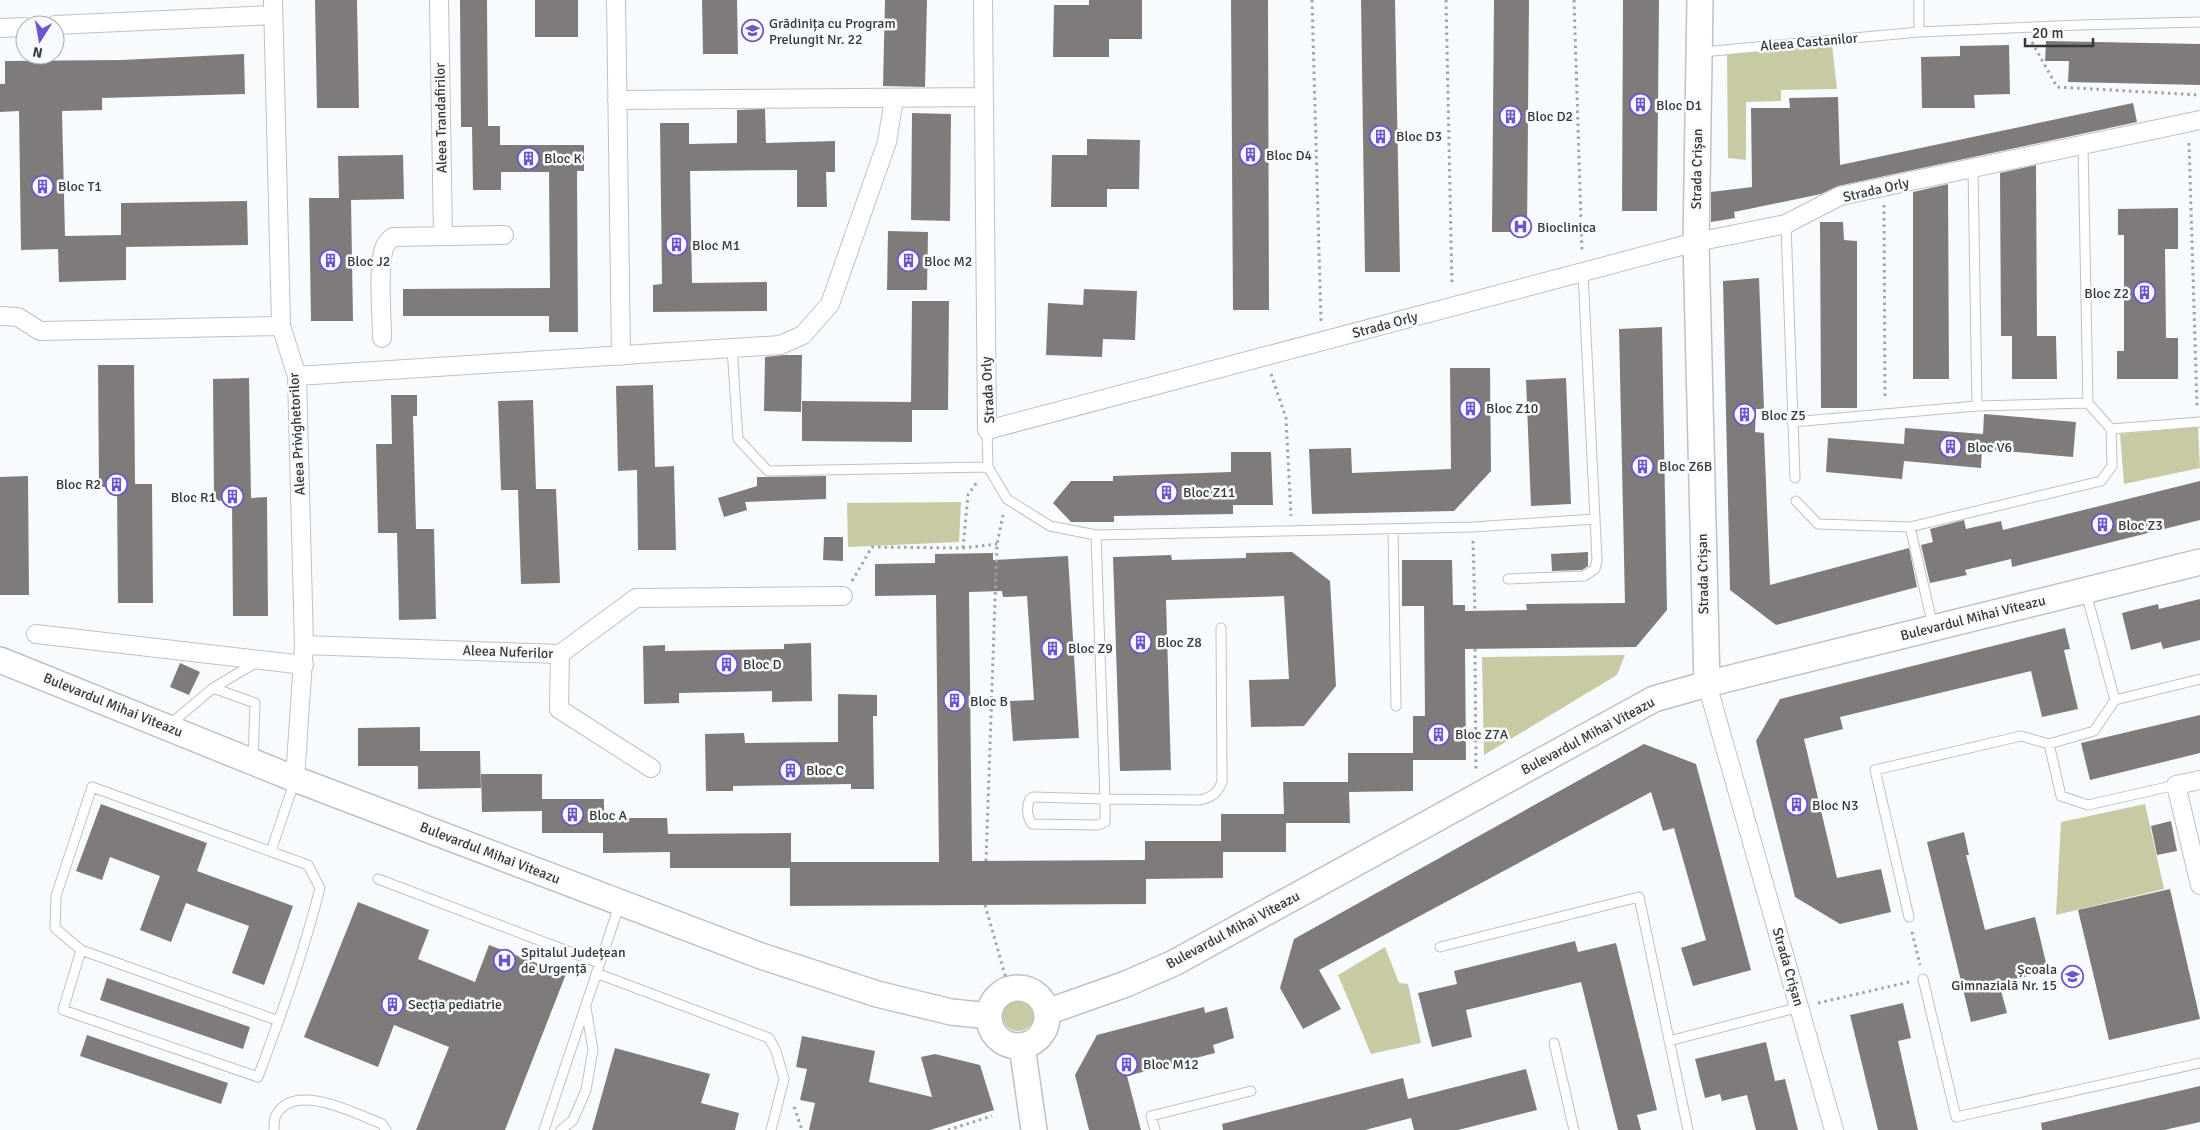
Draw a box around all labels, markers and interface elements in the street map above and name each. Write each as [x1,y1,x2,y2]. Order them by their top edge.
north arrow [15,15,65,65]
place label: Grădinița cu Program Prelungit Nr. 22 [769,15,896,48]
scale bar [2025,15,2092,47]
school or university icon: Grădinița cu Program Prelungit Nr. 22 [741,19,765,43]
text: 20 m [2032,24,2063,42]
street label: Aleea Castanilor [1759,29,1859,55]
text: N [31,43,44,62]
street label: Aleea Trandafirilor [432,62,450,174]
building icon: Bloc D1 [1628,93,1652,117]
place label: Bloc D1 [1656,97,1702,114]
building icon: Bloc D2 [1499,104,1523,128]
place label: Bloc D2 [1527,108,1573,125]
building icon: Bloc D3 [1368,124,1392,148]
place label: Bloc D3 [1396,128,1442,145]
street label: Strada Crișan [1688,128,1706,210]
building icon: Bloc D4 [1238,143,1262,167]
building icon: Bloc K [516,146,540,170]
place label: Bloc D4 [1266,147,1312,164]
place label: Bloc K [544,150,582,167]
building icon: Bloc T1 [30,174,54,198]
street label: Strada Orly [1841,174,1911,206]
place label: Bloc T1 [58,178,102,195]
hospital icon: Bioclinica [1509,215,1533,239]
place label: Bioclinica [1537,219,1596,236]
building icon: Bloc M1 [664,233,688,257]
place label: Bloc M1 [692,237,740,254]
building icon: Bloc J2 [319,249,343,273]
building icon: Bloc M2 [896,249,920,273]
place label: Bloc J2 [347,253,390,270]
place label: Bloc M2 [924,253,972,270]
building icon: Bloc Z2 [2133,281,2157,305]
place label: Bloc Z2 [2084,285,2129,302]
street label: Strada Orly [1350,308,1420,342]
street label: Strada Orly [978,356,998,424]
street label: Aleea Privighetorilor [285,371,309,496]
building icon: Bloc Z10 [1458,396,1482,420]
place label: Bloc Z10 [1486,400,1538,417]
building icon: Bloc Z5 [1733,403,1757,427]
place label: Bloc Z5 [1761,407,1806,424]
building icon: Bloc V6 [1939,435,1963,459]
place label: Bloc V6 [1967,439,2012,456]
building icon: Bloc Z6B [1631,454,1655,478]
place label: Bloc Z6B [1659,458,1712,475]
building icon: Bloc R2 [105,472,129,496]
place label: Bloc R2 [56,476,101,493]
building icon: Bloc Z11 [1155,480,1179,504]
place label: Bloc Z11 [1183,484,1235,501]
building icon: Bloc R1 [220,485,244,509]
place label: Bloc R1 [171,489,216,506]
building icon: Bloc Z3 [2090,513,2114,537]
place label: Bloc Z3 [2118,517,2163,534]
street label: Strada Crișan [1694,533,1712,615]
street label: Bulevardul Mihai Viteazu [1899,592,2047,644]
building icon: Bloc Z8 [1129,630,1153,654]
place label: Bloc Z8 [1157,634,1202,651]
building icon: Bloc Z9 [1040,636,1064,660]
place label: Bloc Z9 [1068,640,1113,657]
street label: Aleea Nuferilor [462,642,555,662]
building icon: Bloc D [715,652,739,676]
place label: Bloc D [743,656,781,673]
street label: Bulevardul Mihai Viteazu [41,669,185,741]
building icon: Bloc B [942,689,966,713]
place label: Bloc B [970,693,1008,710]
street label: Bulevardul Mihai Viteazu [1518,694,1658,778]
building icon: Bloc Z7A [1427,722,1451,746]
place label: Bloc Z7A [1455,726,1509,743]
building icon: Bloc C [778,758,802,782]
place label: Bloc C [806,762,844,779]
building icon: Bloc N3 [1784,793,1808,817]
place label: Bloc N3 [1812,797,1858,814]
building icon: Bloc A [561,803,585,827]
place label: Bloc A [589,807,627,824]
street label: Bulevardul Mihai Viteazu [417,818,563,888]
street label: Bulevardul Mihai Viteazu [1163,888,1303,972]
street label: Strada Crișan [1769,926,1807,1008]
place label: Spitalul Județean de Urgență [521,944,626,977]
hospital icon: Spitalul Județean de Urgență [493,948,517,972]
place label: Școala Gimnazială Nr. 15 [1951,961,2057,994]
school or university icon: Școala Gimnazială Nr. 15 [2061,965,2085,989]
building icon: Secția pediatrie [380,992,404,1016]
place label: Secția pediatrie [408,996,502,1013]
building icon: Bloc M12 [1115,1052,1139,1076]
place label: Bloc M12 [1143,1056,1199,1073]

